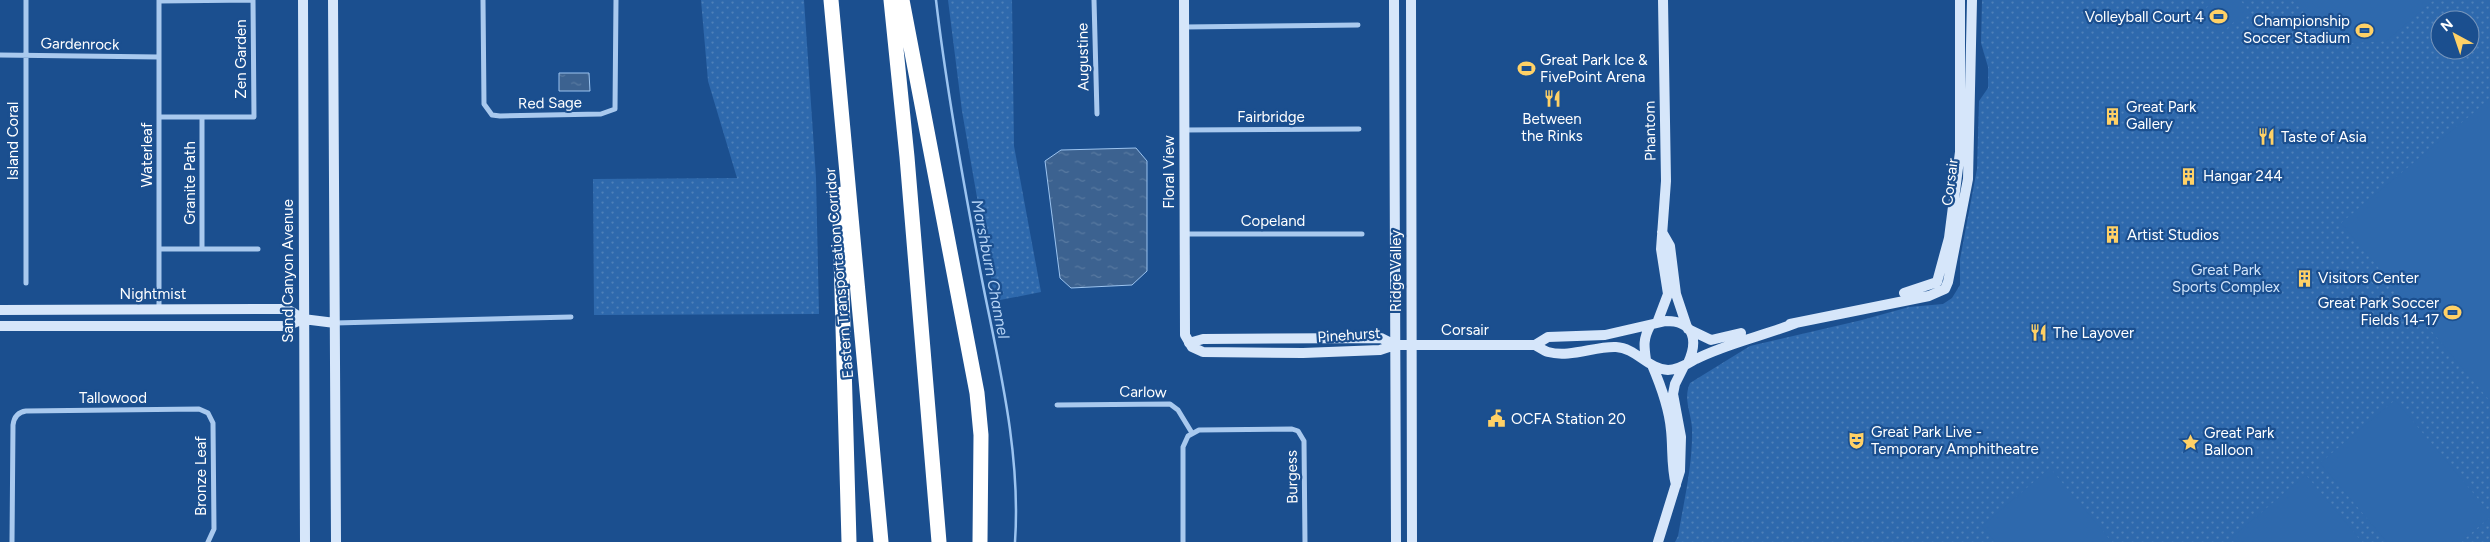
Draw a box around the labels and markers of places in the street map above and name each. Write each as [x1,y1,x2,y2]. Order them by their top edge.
sports icon: Volleyball Court 4 [2208,7,2228,27]
place label: Volleyball Court 4 [2085,8,2204,26]
place label: Championship Soccer Stadium [2243,12,2350,47]
sports icon: Championship Soccer Stadium [2354,20,2374,40]
place label: Great Park Ice & FivePoint Arena [1540,51,1648,86]
sports icon: Great Park Ice & FivePoint Arena [1516,59,1536,79]
restaurant icon: Between the Rinks [1542,88,1562,108]
place label: Great Park Gallery [2126,98,2197,133]
building icon: Great Park Gallery [2102,106,2122,126]
place label: Between the Rinks [1521,110,1583,145]
restaurant icon: Taste of Asia [2257,127,2277,147]
place label: Taste of Asia [2281,128,2367,146]
building icon: Hangar 244 [2179,166,2199,186]
place label: Hangar 244 [2203,167,2283,185]
building icon: Artist Studios [2103,225,2123,245]
place label: Artist Studios [2127,226,2219,244]
building icon: Visitors Center [2294,268,2314,288]
place label: Visitors Center [2318,269,2419,287]
place label: Great Park Soccer Fields 14-17 [2318,294,2439,329]
sports icon: Great Park Soccer Fields 14-17 [2443,302,2463,322]
restaurant icon: The Layover [2029,323,2049,343]
place label: The Layover [2053,324,2134,342]
public building icon: OCFA Station 20 [1487,409,1507,429]
place label: OCFA Station 20 [1511,410,1626,428]
place label: Great Park Live - Temporary Amphitheatre [1871,423,2039,458]
place label: Great Park Balloon [2204,424,2275,459]
theatre icon: Great Park Live - Temporary Amphitheatre [1847,431,1867,451]
place icon: Great Park Balloon [2180,432,2200,452]

